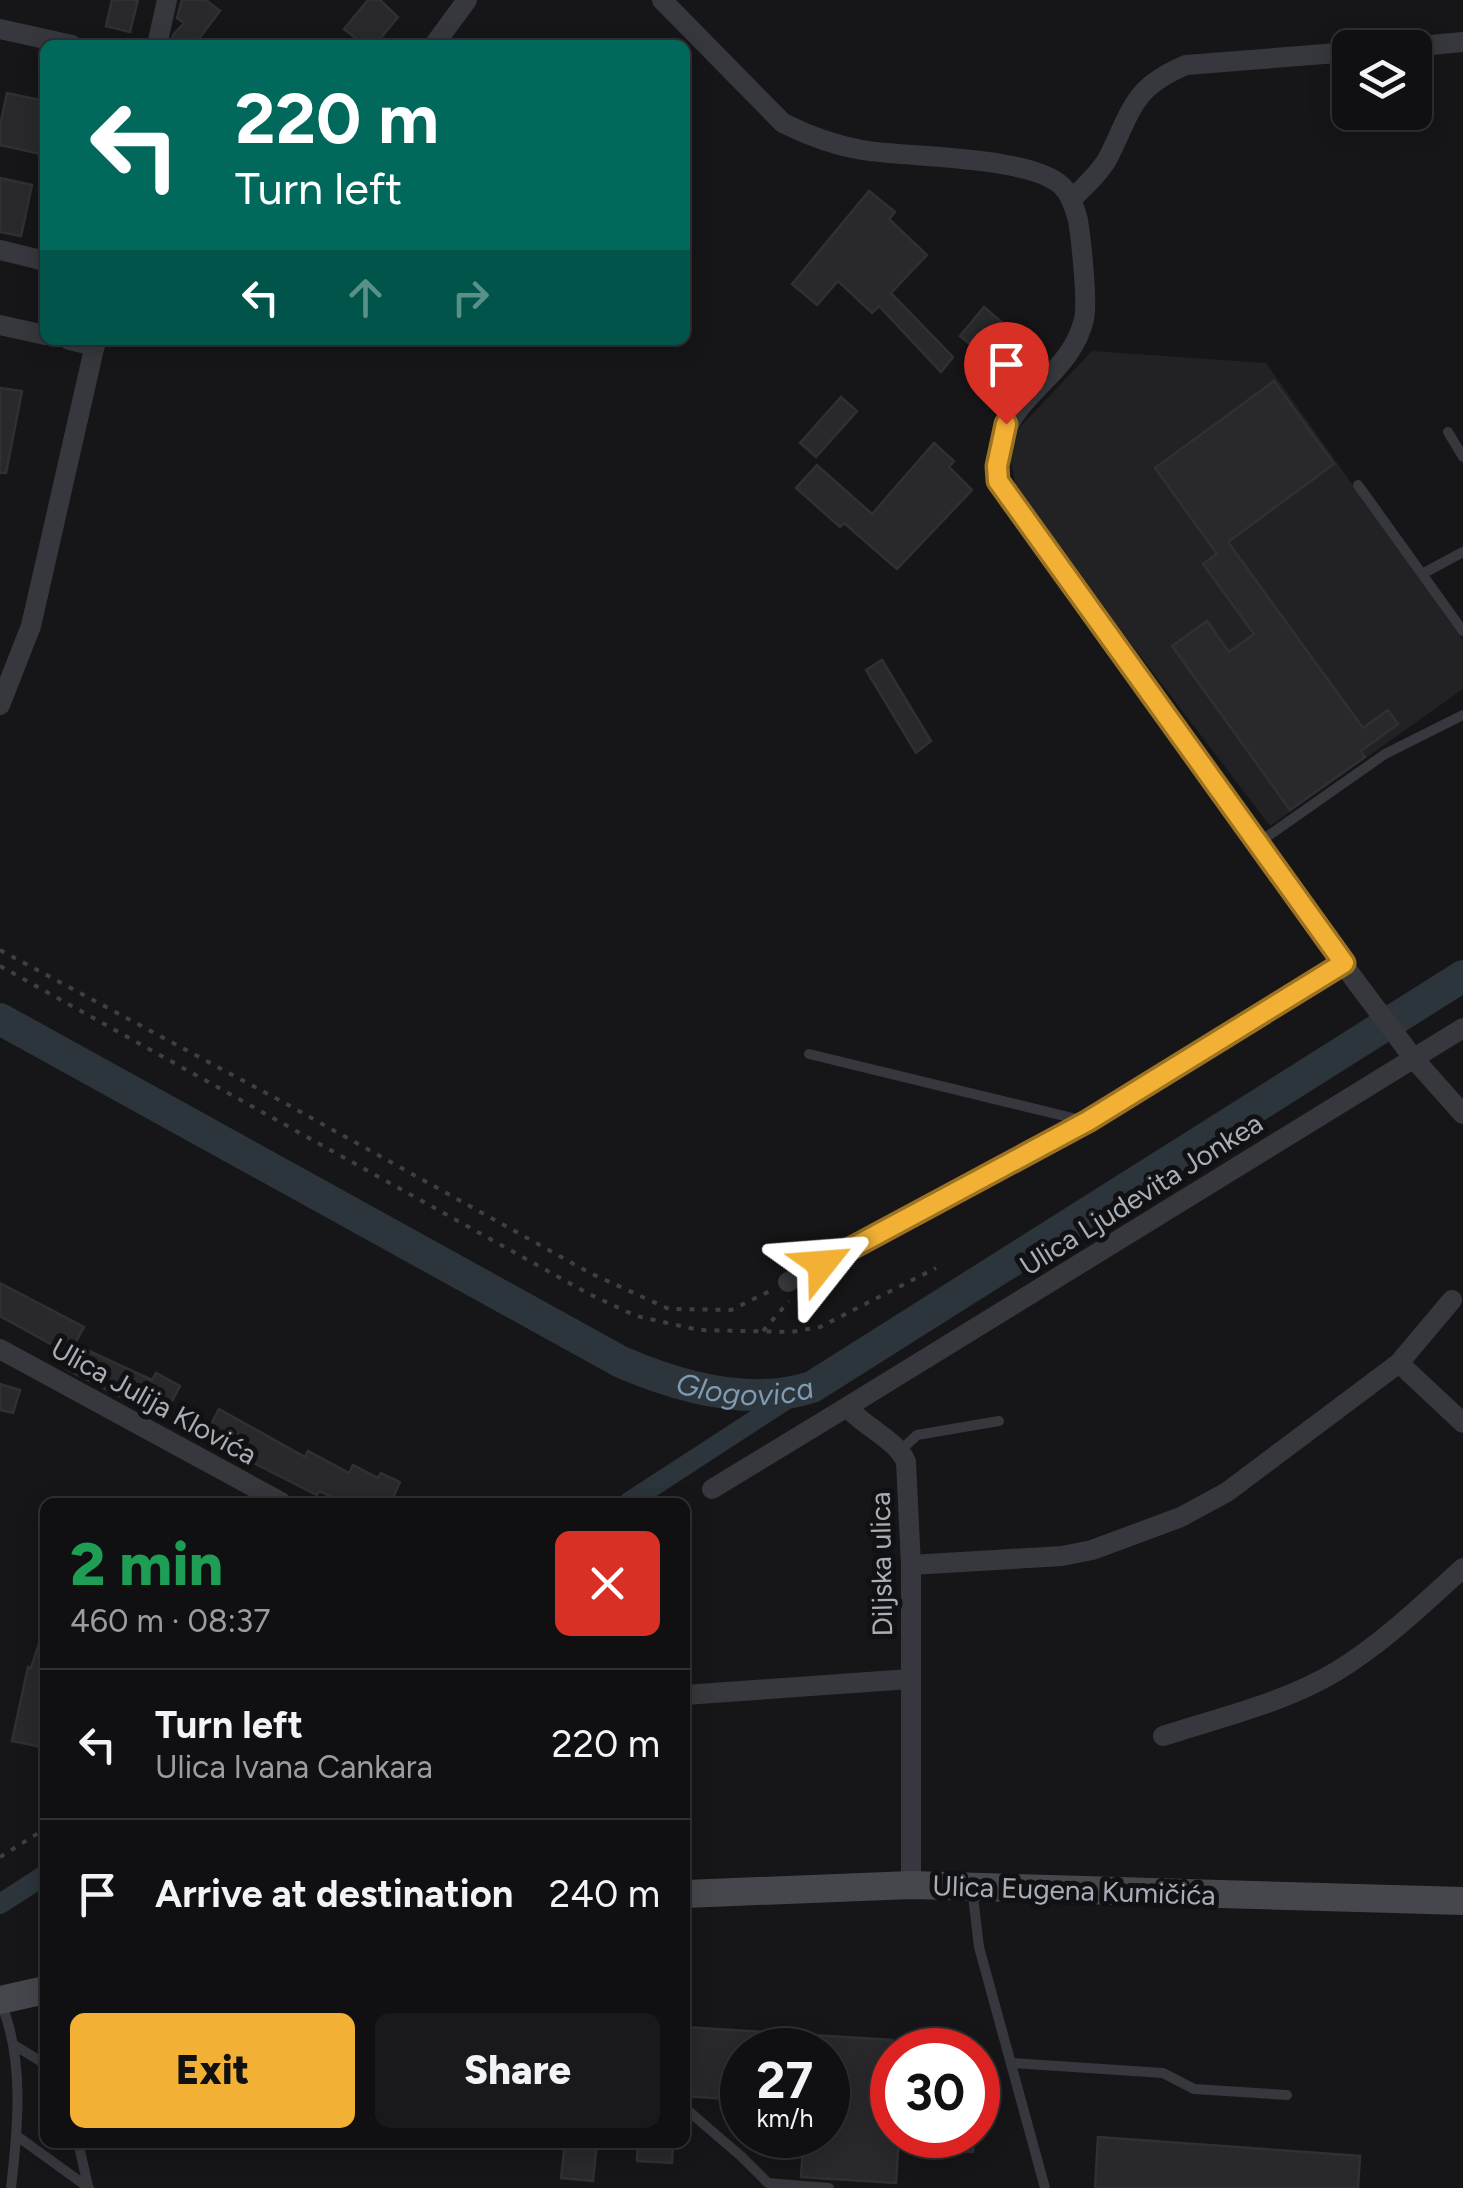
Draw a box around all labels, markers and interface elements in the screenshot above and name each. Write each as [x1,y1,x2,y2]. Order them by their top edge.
map controls [1332,30,1432,130]
button: layers [1332,30,1432,130]
text: 220 m [235,76,439,161]
icon: left [70,80,200,210]
text: Turn left [235,161,402,215]
icon: left [233,270,288,325]
icon: ahead [338,270,393,325]
icon: right [443,270,498,325]
pin [964,322,1049,425]
icon: arrive [979,337,1034,392]
street label: Ulica Ljudevita Jonkea [1013,1105,1269,1283]
position arrow [770,1212,874,1316]
street label: Ulica Julija Klovića [45,1330,263,1472]
water label: Glogovica [672,1364,818,1413]
street label: Diljska ulica [863,1491,899,1637]
text: 2 min [70,1528,223,1600]
button: close [555,1531,660,1636]
text: 460 m · 08:37 [70,1602,270,1640]
text: Turn left [155,1702,303,1748]
icon: left [70,1717,125,1772]
text: 220 m [551,1721,660,1767]
text: Ulica Ivana Cankara [155,1748,433,1786]
icon: arrive [70,1867,125,1922]
street label: Ulica Eugena Kumičića [932,1868,1216,1912]
text: Arrive at destination [155,1871,513,1917]
text: 240 m [549,1871,660,1917]
button: Exit [70,2013,355,2128]
button: Share [375,2013,660,2128]
speed limit sign: 30 [870,2028,1000,2158]
text: 27 [757,2050,813,2111]
text: km/h [756,2103,814,2133]

